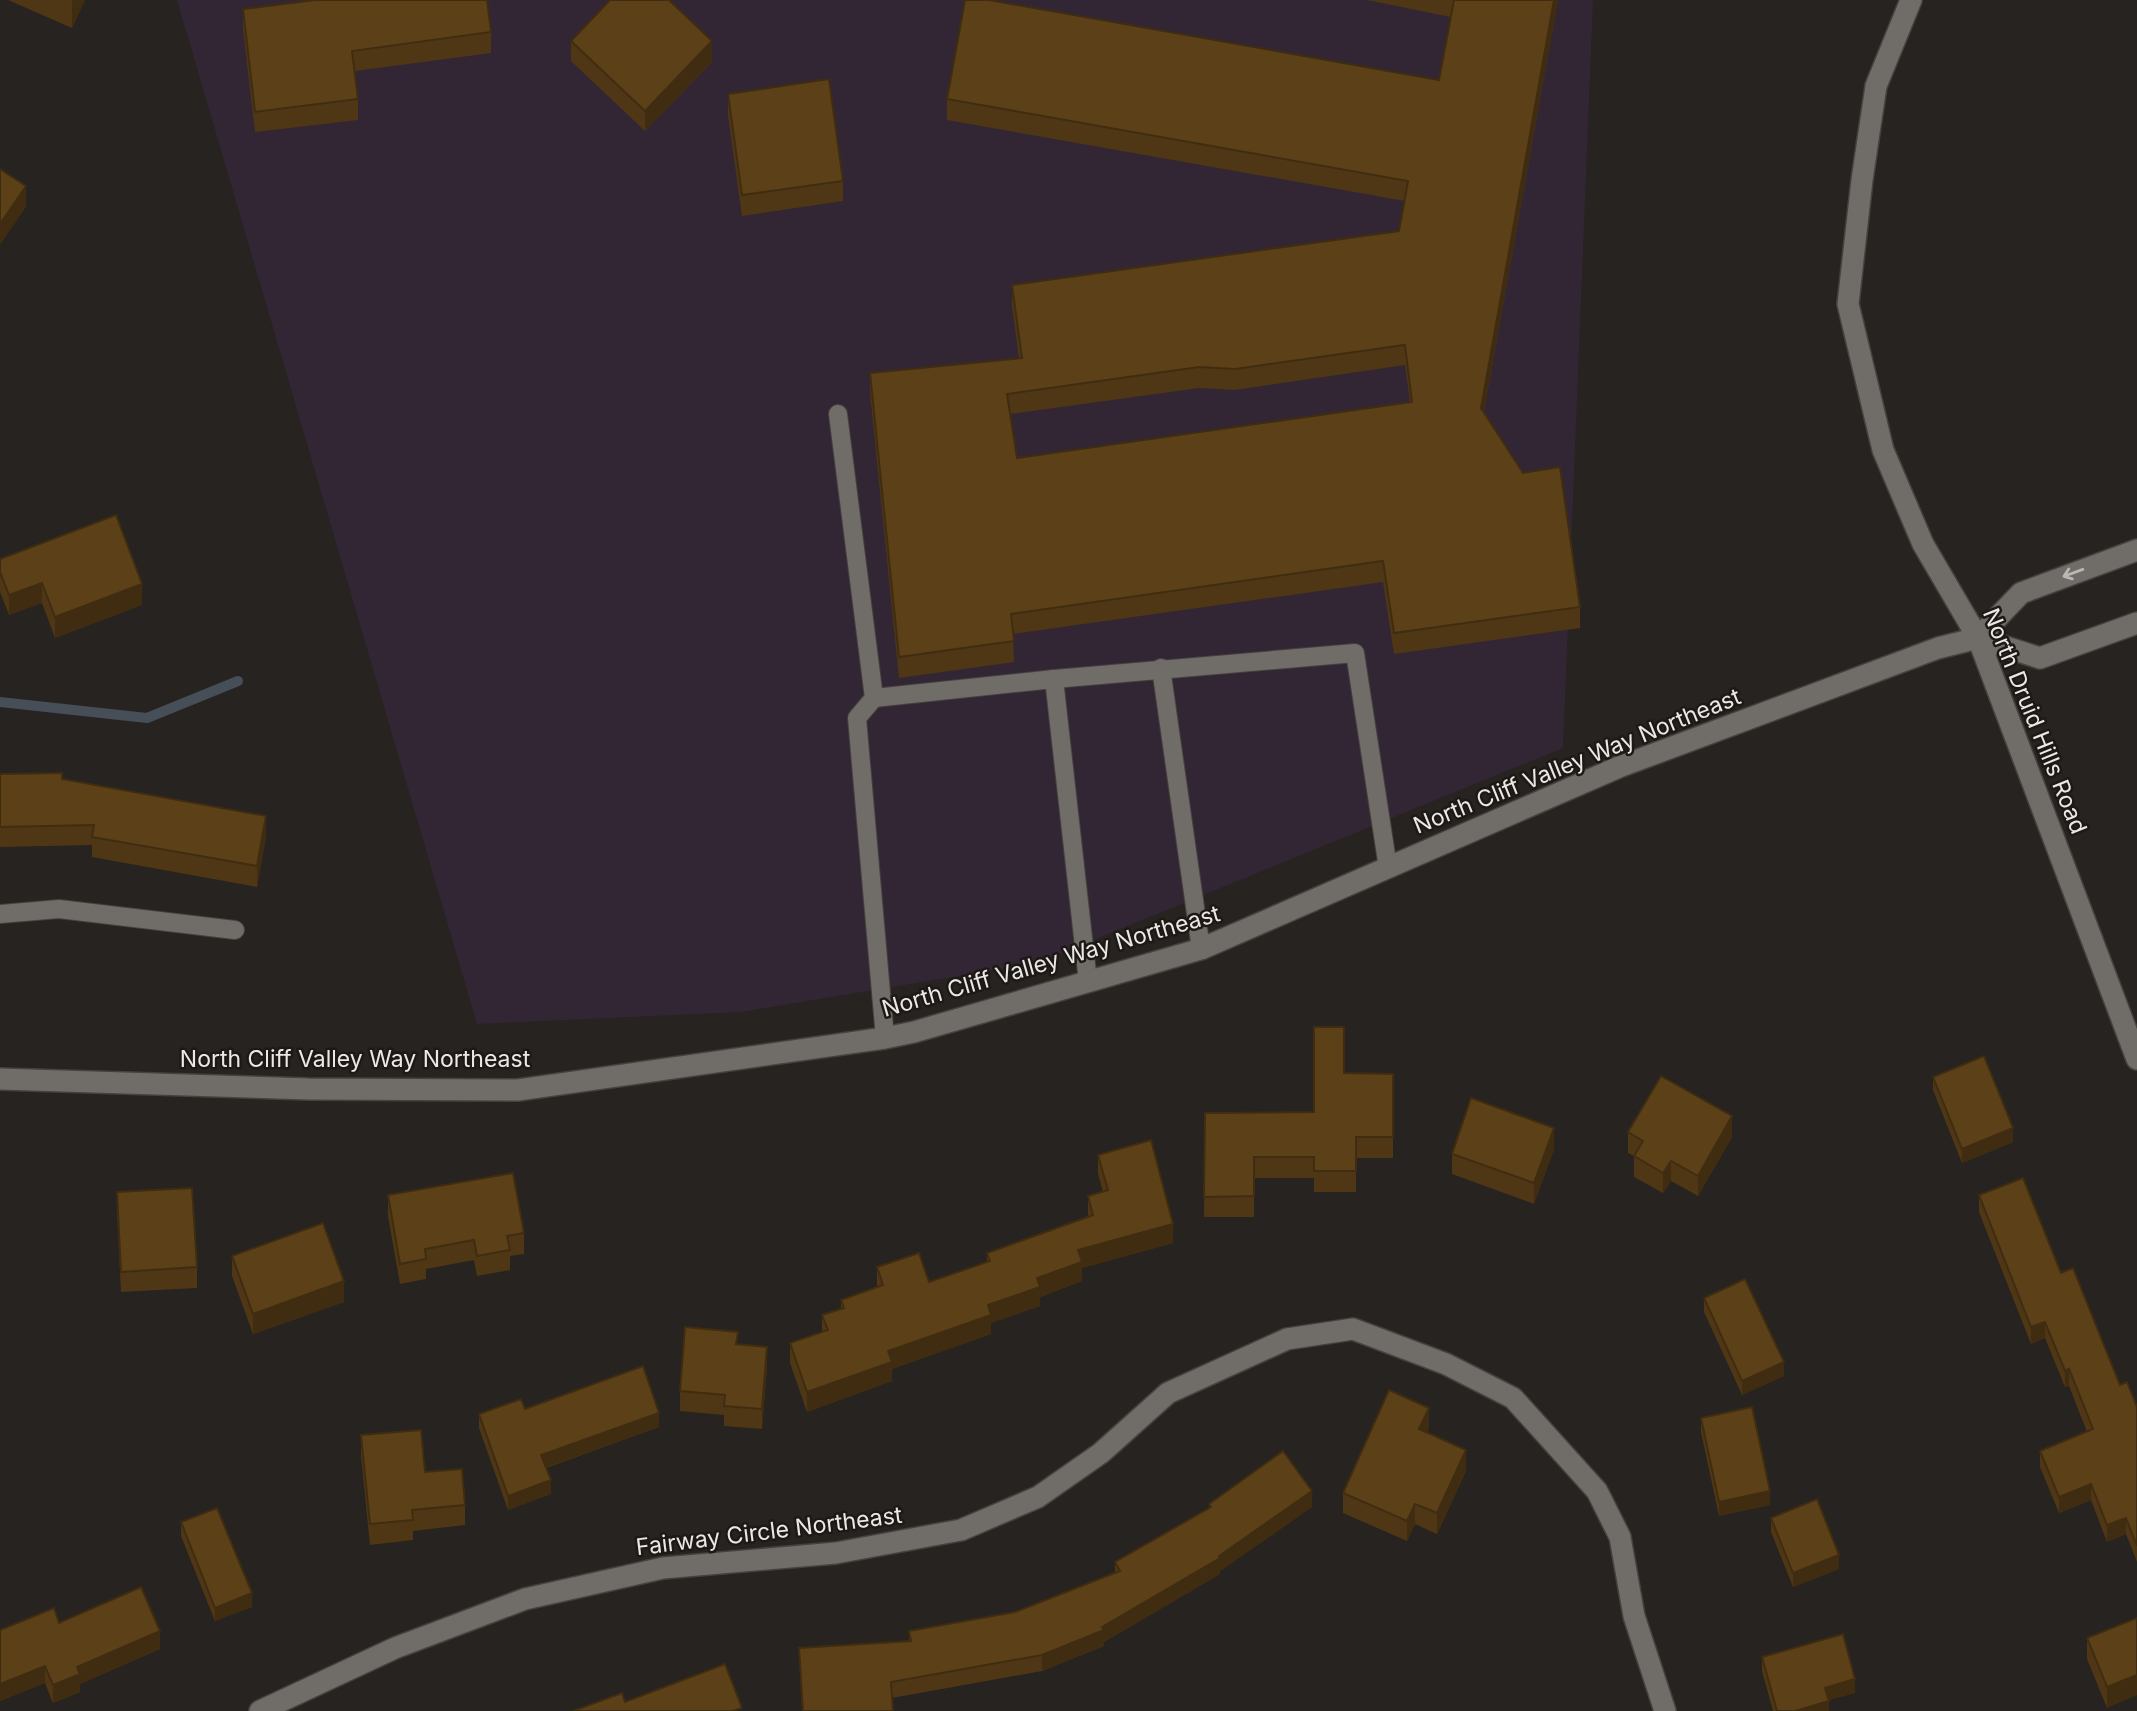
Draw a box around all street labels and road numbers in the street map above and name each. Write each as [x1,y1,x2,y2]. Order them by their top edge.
street label: North Druid Hills Road [1977,604,2093,838]
street label: North Cliff Valley Way Northeast [1409,682,1745,840]
street label: North Cliff Valley Way Northeast [879,899,1224,1023]
street label: North Cliff Valley Way Northeast [180,1045,531,1073]
street label: Fairway Circle Northeast [634,1501,904,1561]

